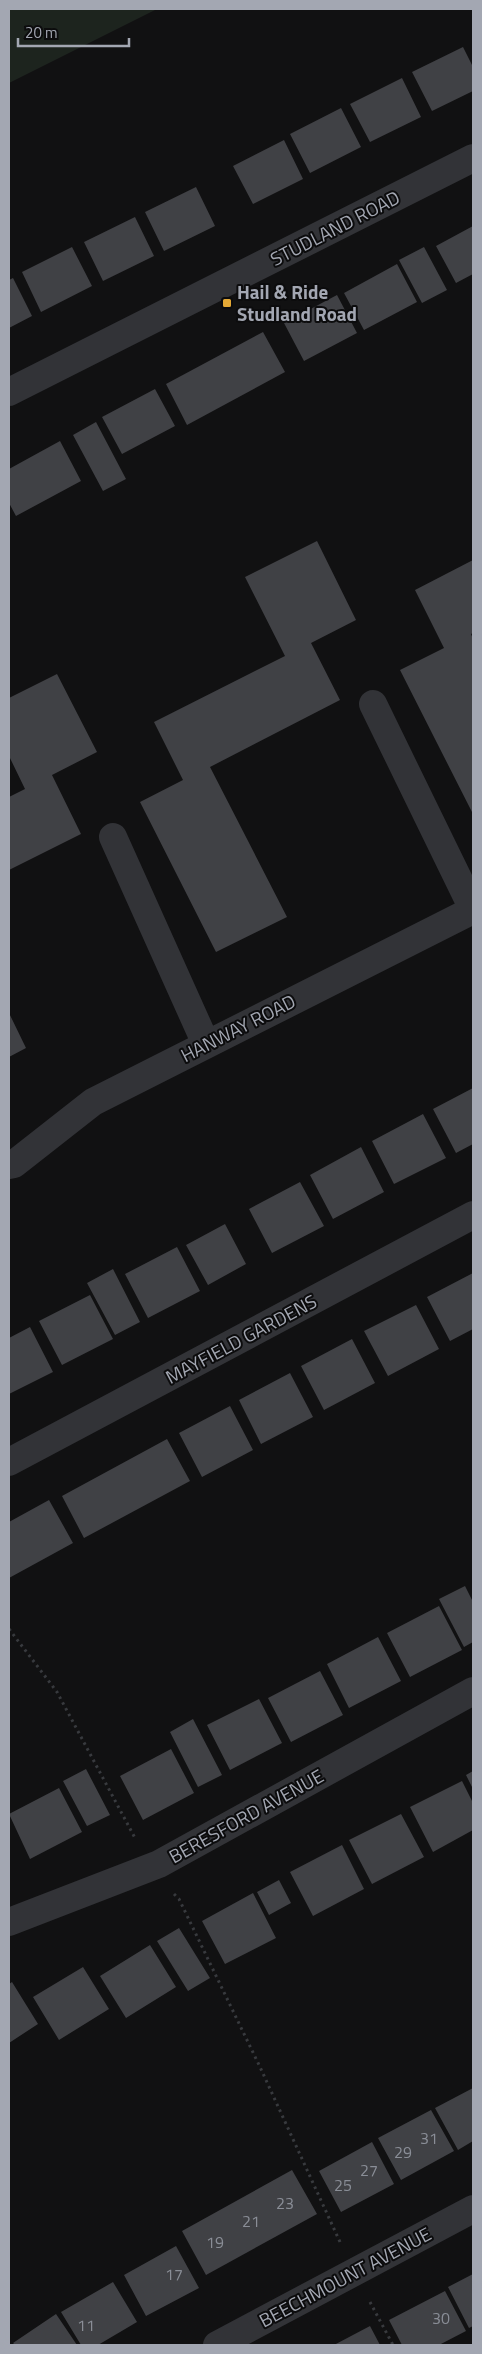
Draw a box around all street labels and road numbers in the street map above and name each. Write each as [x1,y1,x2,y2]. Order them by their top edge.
street label: STUDLAND ROAD [265,182,405,273]
street label: HANWAY ROAD [175,986,300,1069]
street label: MAYFIELD GARDENS [160,1286,322,1391]
street label: BERESFORD AVENUE [163,1761,328,1870]
street label: BEECHMOUNT AVENUE [253,2219,436,2334]

